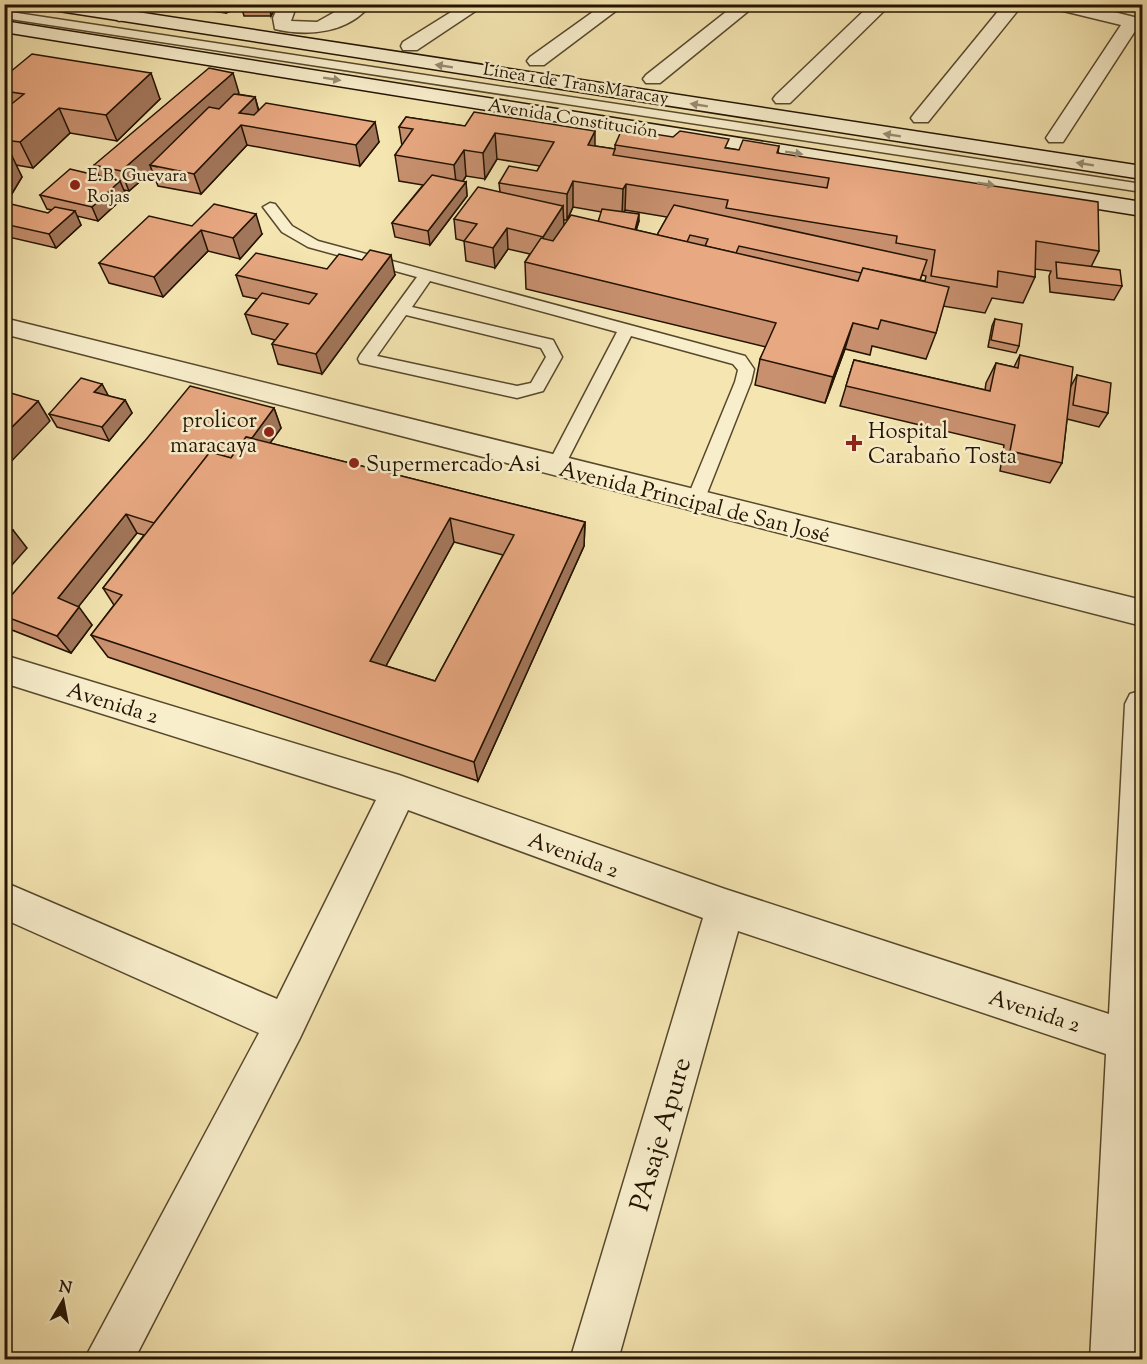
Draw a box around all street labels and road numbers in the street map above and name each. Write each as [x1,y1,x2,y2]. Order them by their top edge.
street label: Línea 1 de TransMaracay [481,57,670,112]
street label: Avenida Constitución [486,94,660,146]
street label: Avenida Principal de San José [555,455,833,553]
street label: Avenida 2 [62,676,162,734]
street label: Avenida 2 [523,826,623,888]
street label: Avenida 2 [984,983,1084,1043]
street label: PAsaje Apure [622,1053,703,1216]

